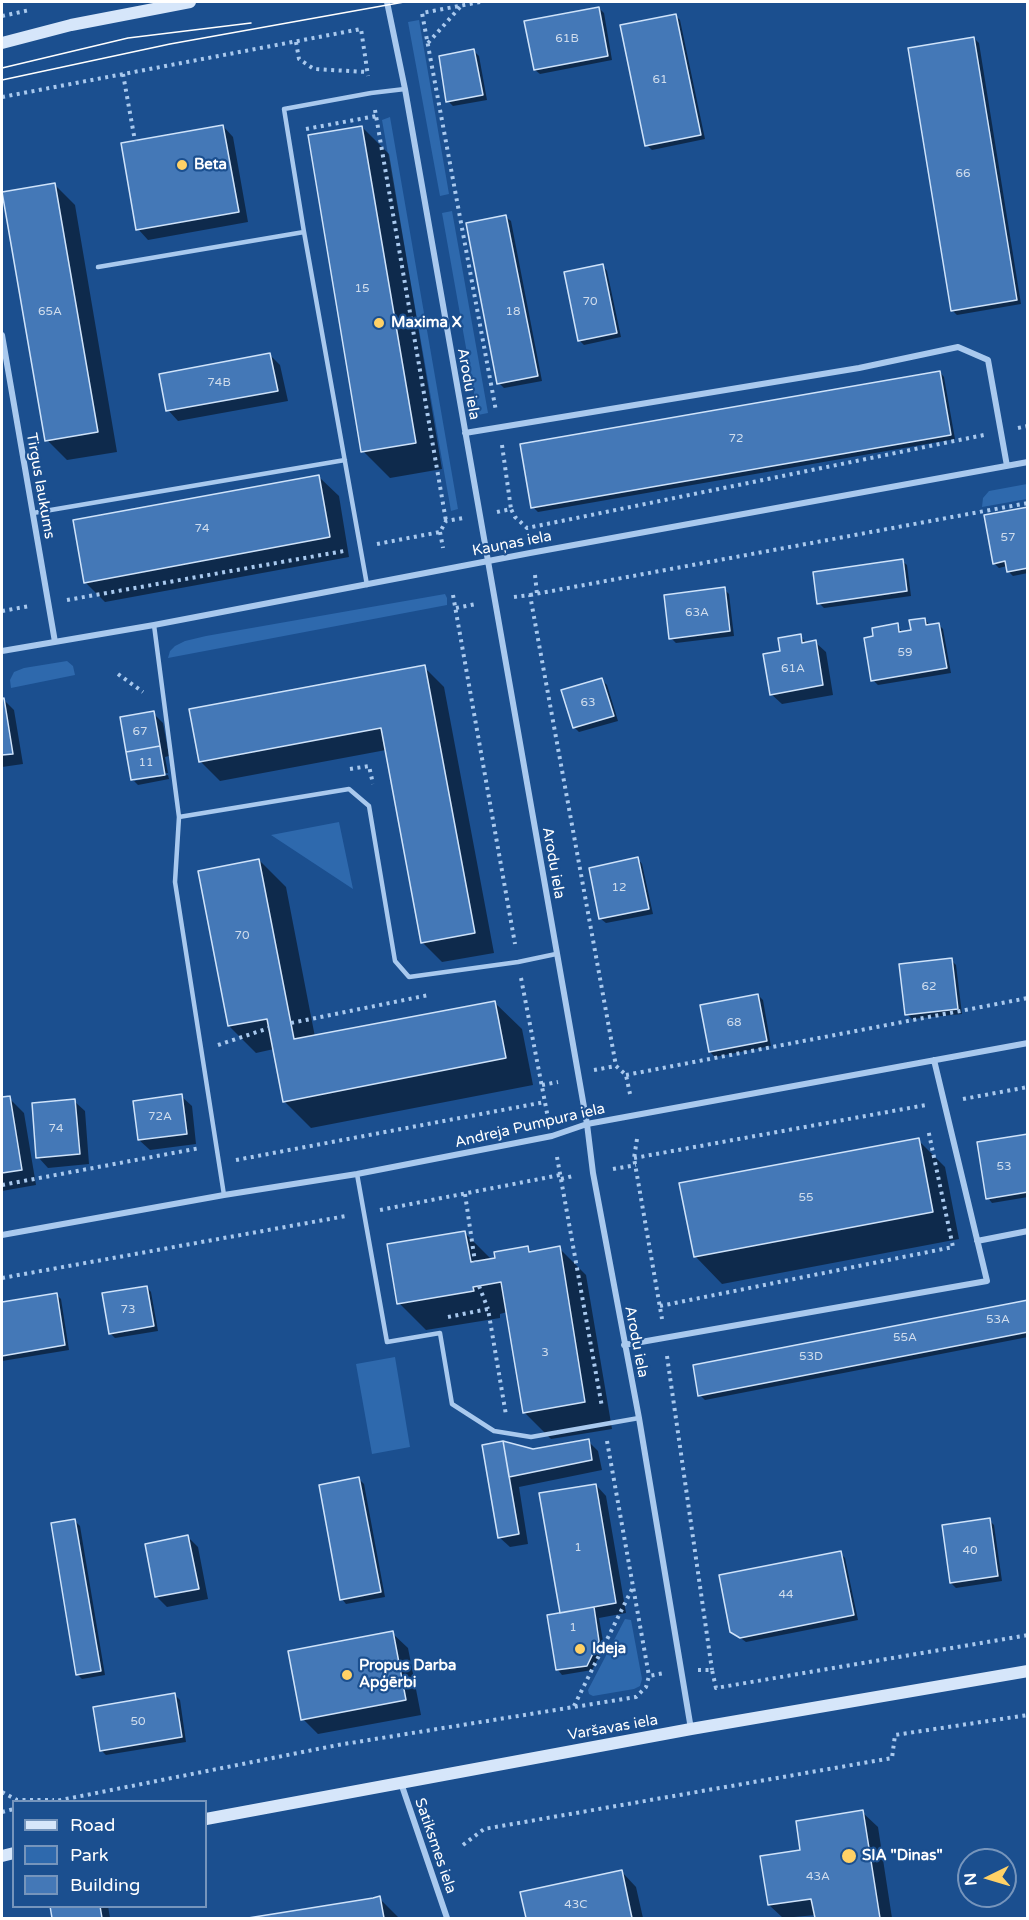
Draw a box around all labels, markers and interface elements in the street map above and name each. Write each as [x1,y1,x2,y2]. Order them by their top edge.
house number: 61B [555,32,579,46]
house number: 61 [652,73,668,87]
place label: Beta [194,156,227,174]
marker: Beta [175,158,189,172]
house number: 66 [955,167,971,181]
house number: 15 [354,282,370,296]
house number: 70 [582,295,598,309]
house number: 65A [38,305,62,319]
house number: 18 [505,305,521,319]
place label: Maxima X [391,314,462,332]
marker: Maxima X [372,316,386,330]
street label: Arodu iela [453,347,483,421]
house number: 74B [207,376,231,390]
street label: Tirgus laukums [22,432,58,540]
house number: 72 [728,432,744,446]
house number: 74 [194,522,210,536]
street label: Kauņas iela [471,527,553,561]
house number: 57 [1000,531,1016,545]
house number: 63A [685,606,709,620]
house number: 59 [897,646,913,660]
house number: 61A [781,662,805,676]
house number: 63 [580,696,596,710]
house number: 67 [132,725,148,739]
house number: 11 [138,756,154,770]
street label: Arodu iela [538,826,568,900]
house number: 12 [611,881,627,895]
house number: 70 [234,929,250,943]
house number: 62 [921,980,937,994]
house number: 68 [726,1016,742,1030]
street label: Andreja Pumpura iela [453,1100,607,1152]
house number: 72A [148,1110,172,1124]
house number: 74 [48,1122,64,1136]
house number: 53 [996,1160,1012,1174]
house number: 55 [798,1191,814,1205]
house number: 73 [120,1303,136,1317]
street label: Arodu iela [620,1305,652,1379]
house number: 53A [986,1313,1010,1327]
house number: 55A [893,1331,917,1345]
house number: 3 [541,1346,549,1360]
house number: 53D [799,1350,823,1364]
house number: 1 [574,1541,582,1555]
house number: 40 [962,1544,978,1558]
house number: 44 [778,1588,794,1602]
house number: 1 [569,1621,577,1635]
place label: Ideja [592,1640,626,1658]
marker: Ideja [573,1642,587,1656]
place label: Propus Darba Apģērbi [359,1657,456,1692]
marker: Propus Darba Apģērbi [340,1668,354,1682]
street label: Varšavas iela [567,1711,659,1745]
house number: 50 [130,1715,146,1729]
street label: Satiksmes iela [410,1796,460,1896]
legend [12,1800,207,1908]
text: Road [70,1814,115,1836]
text: Park [70,1844,108,1866]
marker: SIA "Dinas" [840,1847,858,1865]
place label: SIA "Dinas" [862,1847,943,1865]
north arrow [957,1848,1017,1908]
house number: 43A [806,1870,830,1884]
text: N [961,1872,982,1887]
text: Building [70,1874,140,1896]
house number: 43C [564,1898,588,1912]

